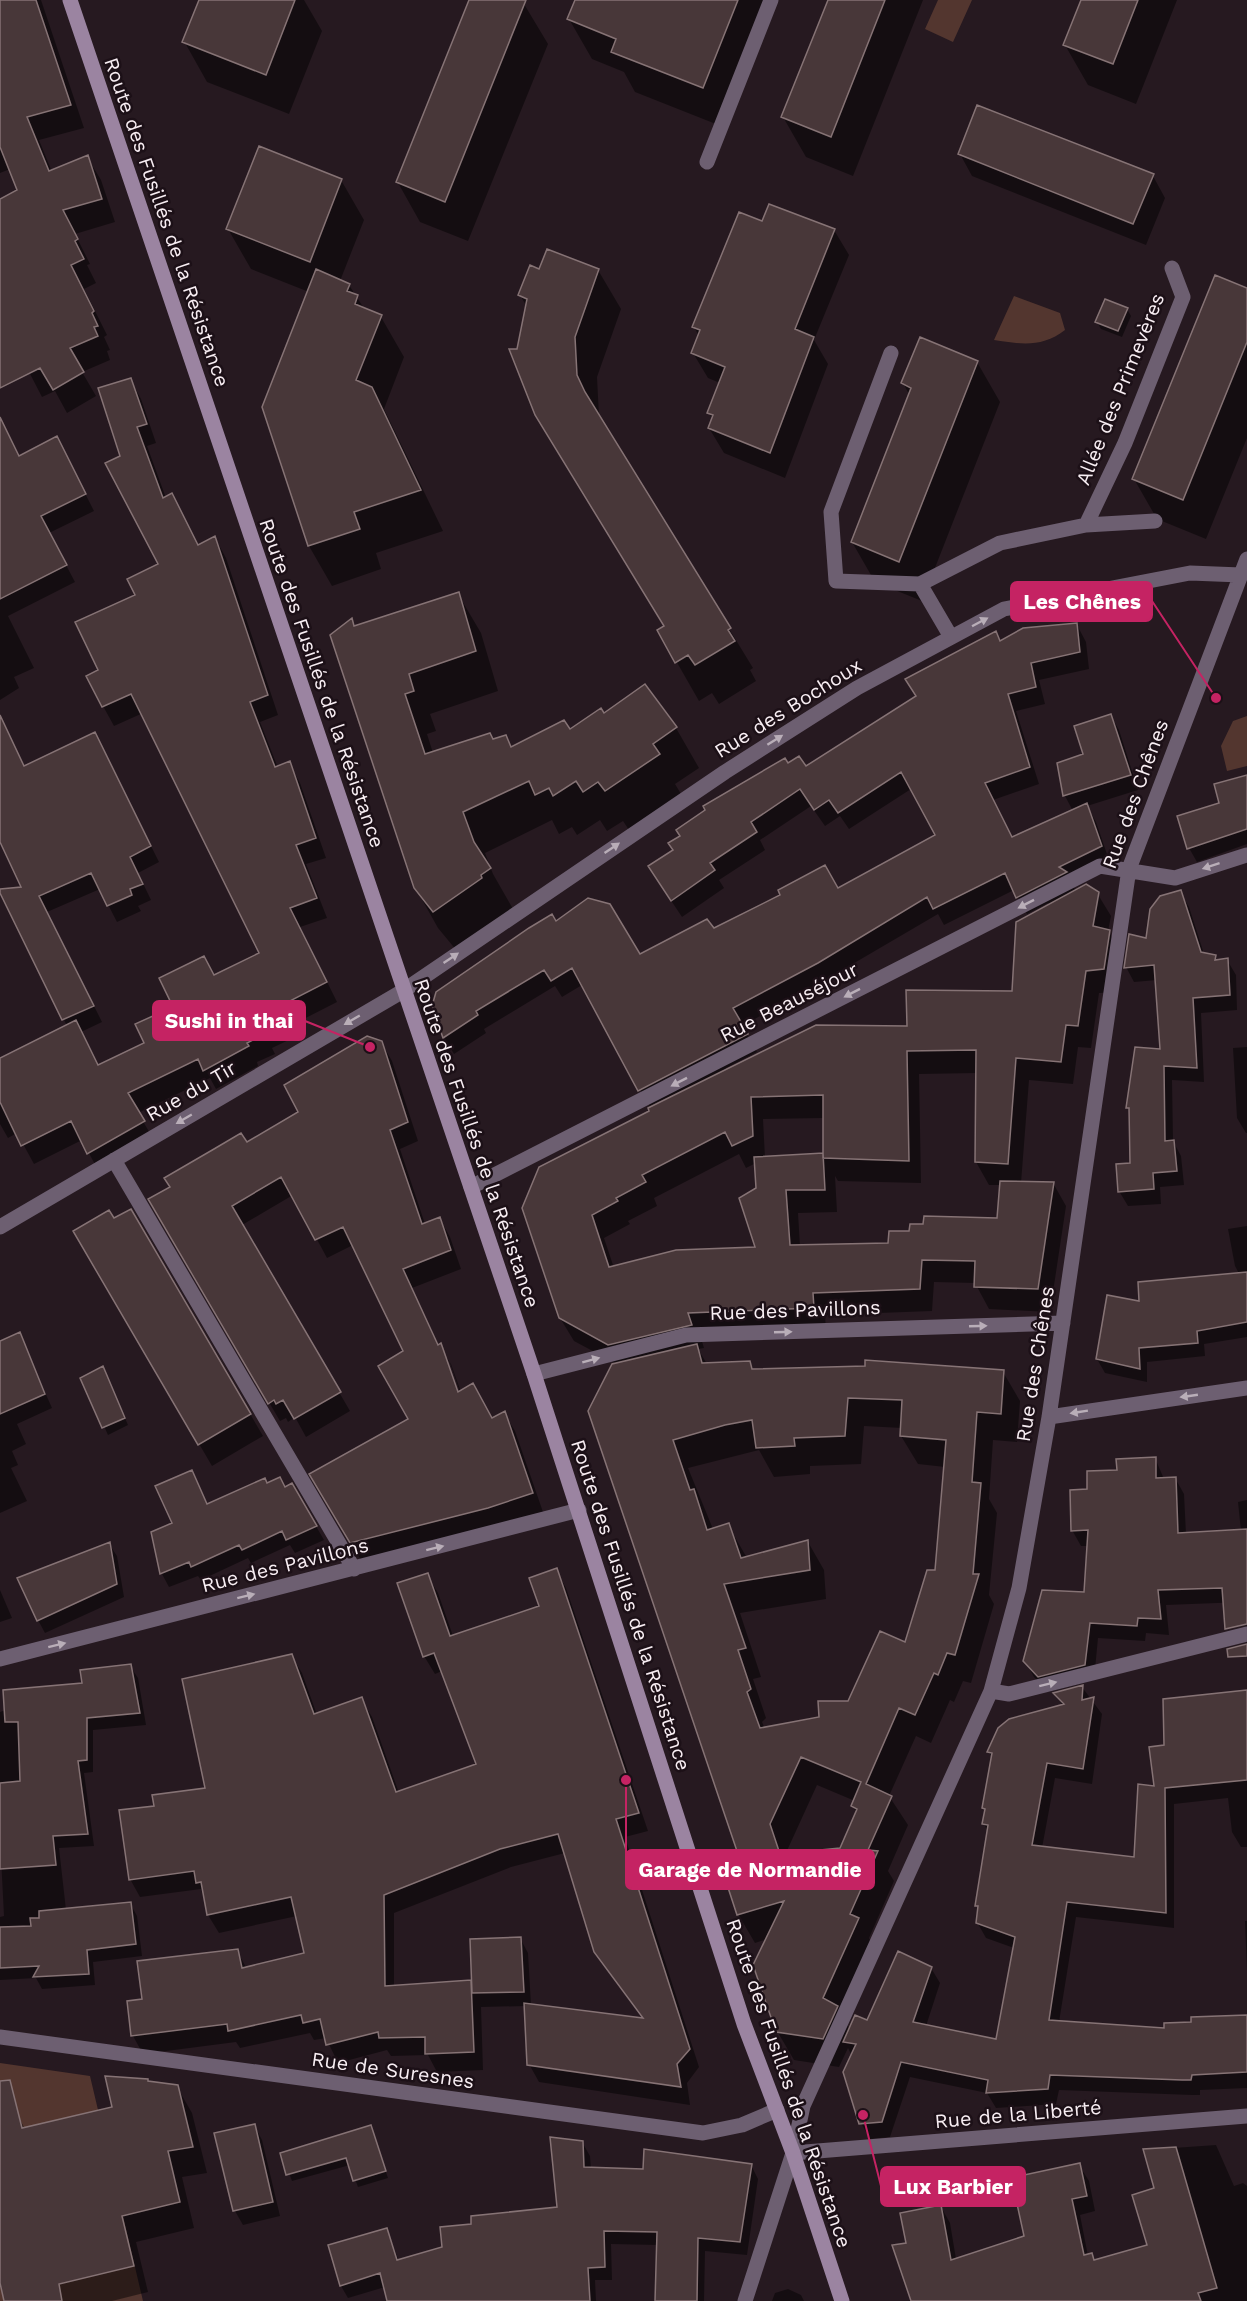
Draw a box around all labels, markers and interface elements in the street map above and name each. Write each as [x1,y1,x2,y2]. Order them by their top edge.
street label: Route des Fusillés de la Résistance [99,54,235,390]
street label: Allée des Primevères [1071,290,1169,488]
street label: Route des Fusillés de la Résistance [254,515,390,851]
callout: Les Chênes [1011,582,1152,621]
text: Les Chênes [1023,589,1141,614]
one-way arrow [971,617,988,627]
street label: Rue des Bochoux [710,653,866,763]
street label: Rue des Chênes [1097,716,1173,872]
one-way arrow [766,735,783,746]
one-way arrow [604,842,620,854]
one-way arrow [1202,862,1220,871]
one-way arrow [1017,899,1034,909]
one-way arrow [443,952,459,964]
street label: Rue Beauséjour [716,957,862,1047]
street label: Route des Fusillés de la Résistance [409,975,545,1311]
one-way arrow [844,988,861,998]
callout: Sushi in thai [153,1001,305,1040]
text: Sushi in thai [165,1008,293,1033]
one-way arrow [344,1015,360,1026]
street label: Rue du Tir [142,1056,240,1126]
one-way arrow [670,1077,688,1087]
one-way arrow [175,1114,192,1124]
street label: Rue des Chênes [1011,1284,1059,1444]
street label: Rue des Pavillons [709,1295,881,1325]
one-way arrow [968,1321,987,1330]
one-way arrow [773,1327,792,1336]
one-way arrow [582,1355,600,1364]
one-way arrow [1180,1392,1199,1401]
one-way arrow [1070,1408,1089,1417]
street label: Route des Fusillés de la Résistance [566,1436,696,1774]
street label: Rue des Pavillons [199,1533,371,1597]
one-way arrow [425,1543,444,1553]
one-way arrow [236,1591,255,1601]
one-way arrow [48,1639,66,1649]
one-way arrow [1039,1679,1057,1689]
callout: Garage de Normandie [626,1850,874,1889]
text: Garage de Normandie [638,1857,862,1882]
street label: Route des Fusillés de la Résistance [721,1915,857,2251]
street label: Rue de Suresnes [310,2047,476,2093]
street label: Rue de la Liberté [934,2095,1102,2133]
callout: Lux Barbier [881,2167,1025,2206]
text: Lux Barbier [893,2174,1013,2199]

